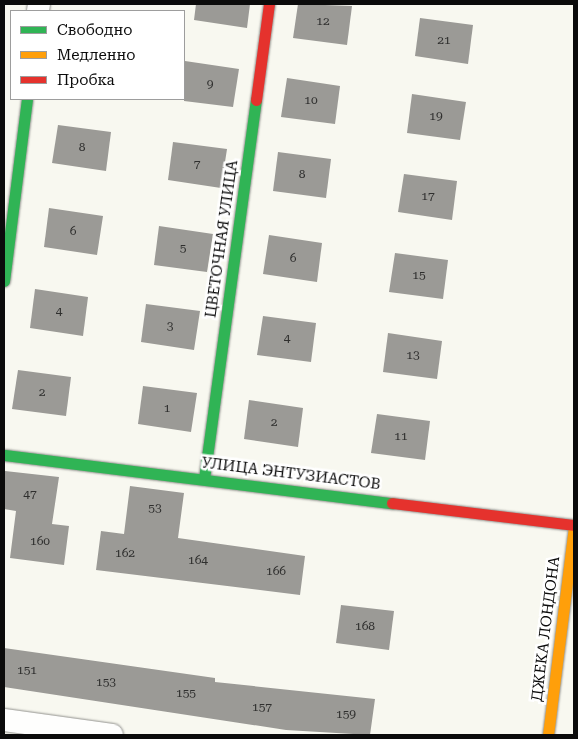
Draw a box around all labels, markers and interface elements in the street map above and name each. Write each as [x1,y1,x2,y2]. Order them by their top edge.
legend [10,10,185,100]
house number: 12 [316,15,330,29]
text: Свободно [57,21,132,39]
house number: 21 [437,34,451,48]
text: Медленно [57,46,136,64]
text: Пробка [57,71,115,89]
house number: 9 [207,78,213,92]
house number: 10 [304,94,318,108]
house number: 19 [429,110,443,124]
house number: 8 [79,141,85,155]
house number: 7 [194,158,200,172]
street label: ЦВЕТОЧНАЯ УЛИЦА [202,159,242,319]
house number: 8 [299,168,305,182]
house number: 17 [421,190,435,204]
house number: 6 [70,225,76,239]
house number: 5 [180,242,186,256]
house number: 6 [290,252,296,266]
house number: 15 [412,269,426,283]
house number: 4 [56,305,62,319]
house number: 3 [167,320,173,334]
house number: 4 [284,332,290,346]
house number: 13 [406,349,420,363]
house number: 2 [39,386,45,400]
house number: 1 [164,402,170,416]
house number: 2 [271,416,277,430]
house number: 11 [394,430,408,444]
street label: УЛИЦА ЭНТУЗИАСТОВ [201,454,381,494]
house number: 47 [23,488,37,502]
house number: 53 [148,502,162,516]
house number: 160 [30,535,50,549]
house number: 162 [115,547,135,561]
house number: 164 [188,554,208,568]
street label: ДЖЕКА ЛОНДОНА [528,555,564,703]
house number: 166 [266,565,286,579]
house number: 168 [355,620,375,634]
house number: 151 [17,664,37,678]
house number: 153 [96,676,116,690]
house number: 155 [176,687,196,701]
house number: 157 [252,701,272,715]
house number: 159 [336,708,356,722]

